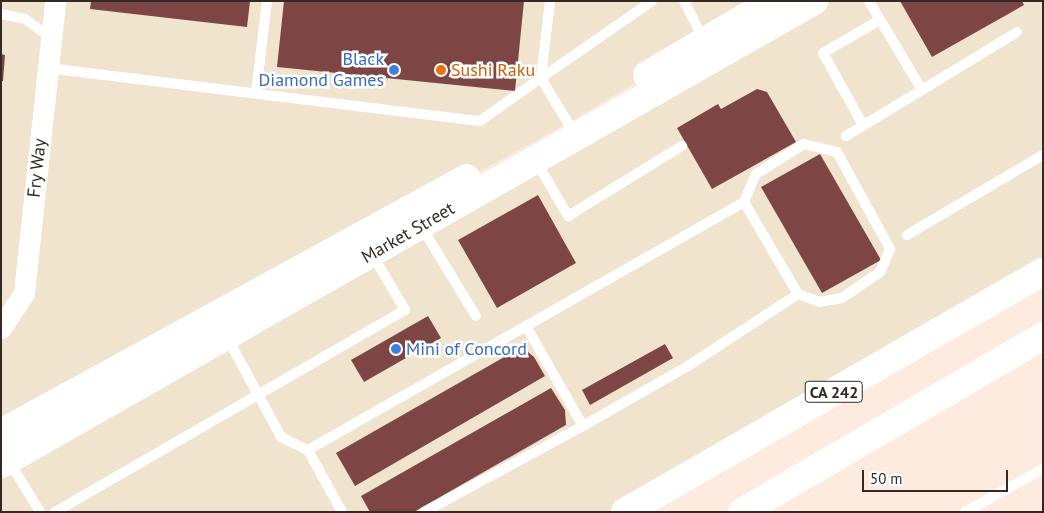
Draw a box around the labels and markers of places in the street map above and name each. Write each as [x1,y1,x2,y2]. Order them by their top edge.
place label: Black Diamond Games [259,49,384,92]
place label: Sushi Raku [451,59,535,81]
marker: Black Diamond Games [388,64,400,76]
marker: Sushi Raku [435,64,447,76]
place label: Mini of Concord [406,338,527,360]
marker: Mini of Concord [390,343,402,355]

